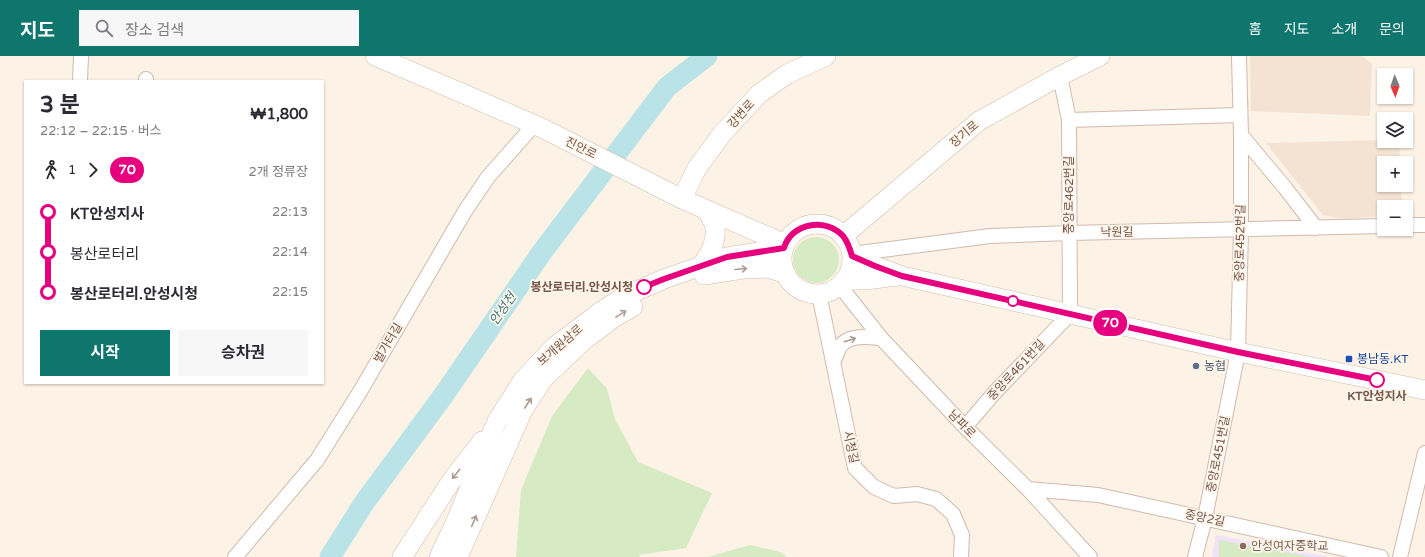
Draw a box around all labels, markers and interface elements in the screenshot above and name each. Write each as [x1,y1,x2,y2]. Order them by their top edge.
search box [79,10,359,46]
icon: search [93,17,115,39]
text: 지도 [20,20,55,42]
text: 장소 검색 [125,21,184,39]
text: 홈 [1249,21,1262,38]
text: 지도 [1284,21,1309,38]
text: 소개 [1331,21,1357,38]
text: 문의 [1379,21,1405,38]
north arrow [1377,68,1413,104]
map controls [1377,68,1413,236]
text: 3 분 [40,92,80,118]
street label: 강변로 [725,97,757,131]
text: ₩1,800 [250,105,308,123]
button: layers [1377,112,1413,148]
street label: 장기로 [947,118,981,150]
text: 22:12 – 22:15 · 버스 [40,123,162,139]
street label: 진안로 [563,134,599,162]
street label: 중앙로462번길 [1062,156,1076,234]
button: + [1377,156,1413,192]
icon: walk [40,159,62,181]
icon: forward [82,159,104,181]
text: 70 [118,161,136,178]
text: 1 [68,162,76,178]
text: 2개 정류장 [249,164,308,180]
button: − [1377,200,1413,236]
text: 22:13 [272,204,308,220]
street label: 중앙로452번길 [1232,204,1248,282]
text: KT안성지사 [70,205,144,223]
street label: 낙원길 [1100,225,1134,239]
text: 22:14 [272,244,308,260]
text: 봉산로터리 [70,245,139,263]
one-way arrow [734,266,747,273]
marker: 봉산로터리.안성시청 [636,279,652,295]
place label: 봉산로터리.안성시청 [531,280,633,294]
text: 22:15 [272,284,308,300]
text: 봉산로터리.안성시청 [70,285,198,303]
water label: 안성천 [486,289,520,328]
unlabelled marker [1007,295,1019,307]
one-way arrow [615,310,626,318]
line badge: 70 [1092,310,1128,336]
text: 70 [1101,314,1119,331]
street label: 벌가터길 [371,320,405,366]
street label: 보개원삼로 [535,322,585,368]
button: 시작 [40,330,170,376]
button: 승차권 [178,330,308,376]
one-way arrow [844,336,857,343]
street label: 중앙로461번길 [984,337,1048,403]
place label: 봉남동.KT [1357,352,1409,366]
marker: 봉남동.KT [1344,354,1354,364]
place label: 농협 [1204,359,1226,373]
marker: 농협 [1191,361,1201,371]
marker: KT안성지사 [1369,372,1385,388]
place label: KT안성지사 [1347,389,1407,403]
one-way arrow [524,398,532,409]
street label: 남파로 [945,407,979,441]
street label: 중앙로451번길 [1204,414,1232,494]
street label: 시청길 [840,429,862,465]
one-way arrow [452,469,461,480]
street label: 중앙2길 [1184,507,1226,529]
one-way arrow [471,516,478,528]
place label: 안성여자중학교 [1251,539,1328,553]
marker: 안성여자중학교 [1238,541,1248,551]

